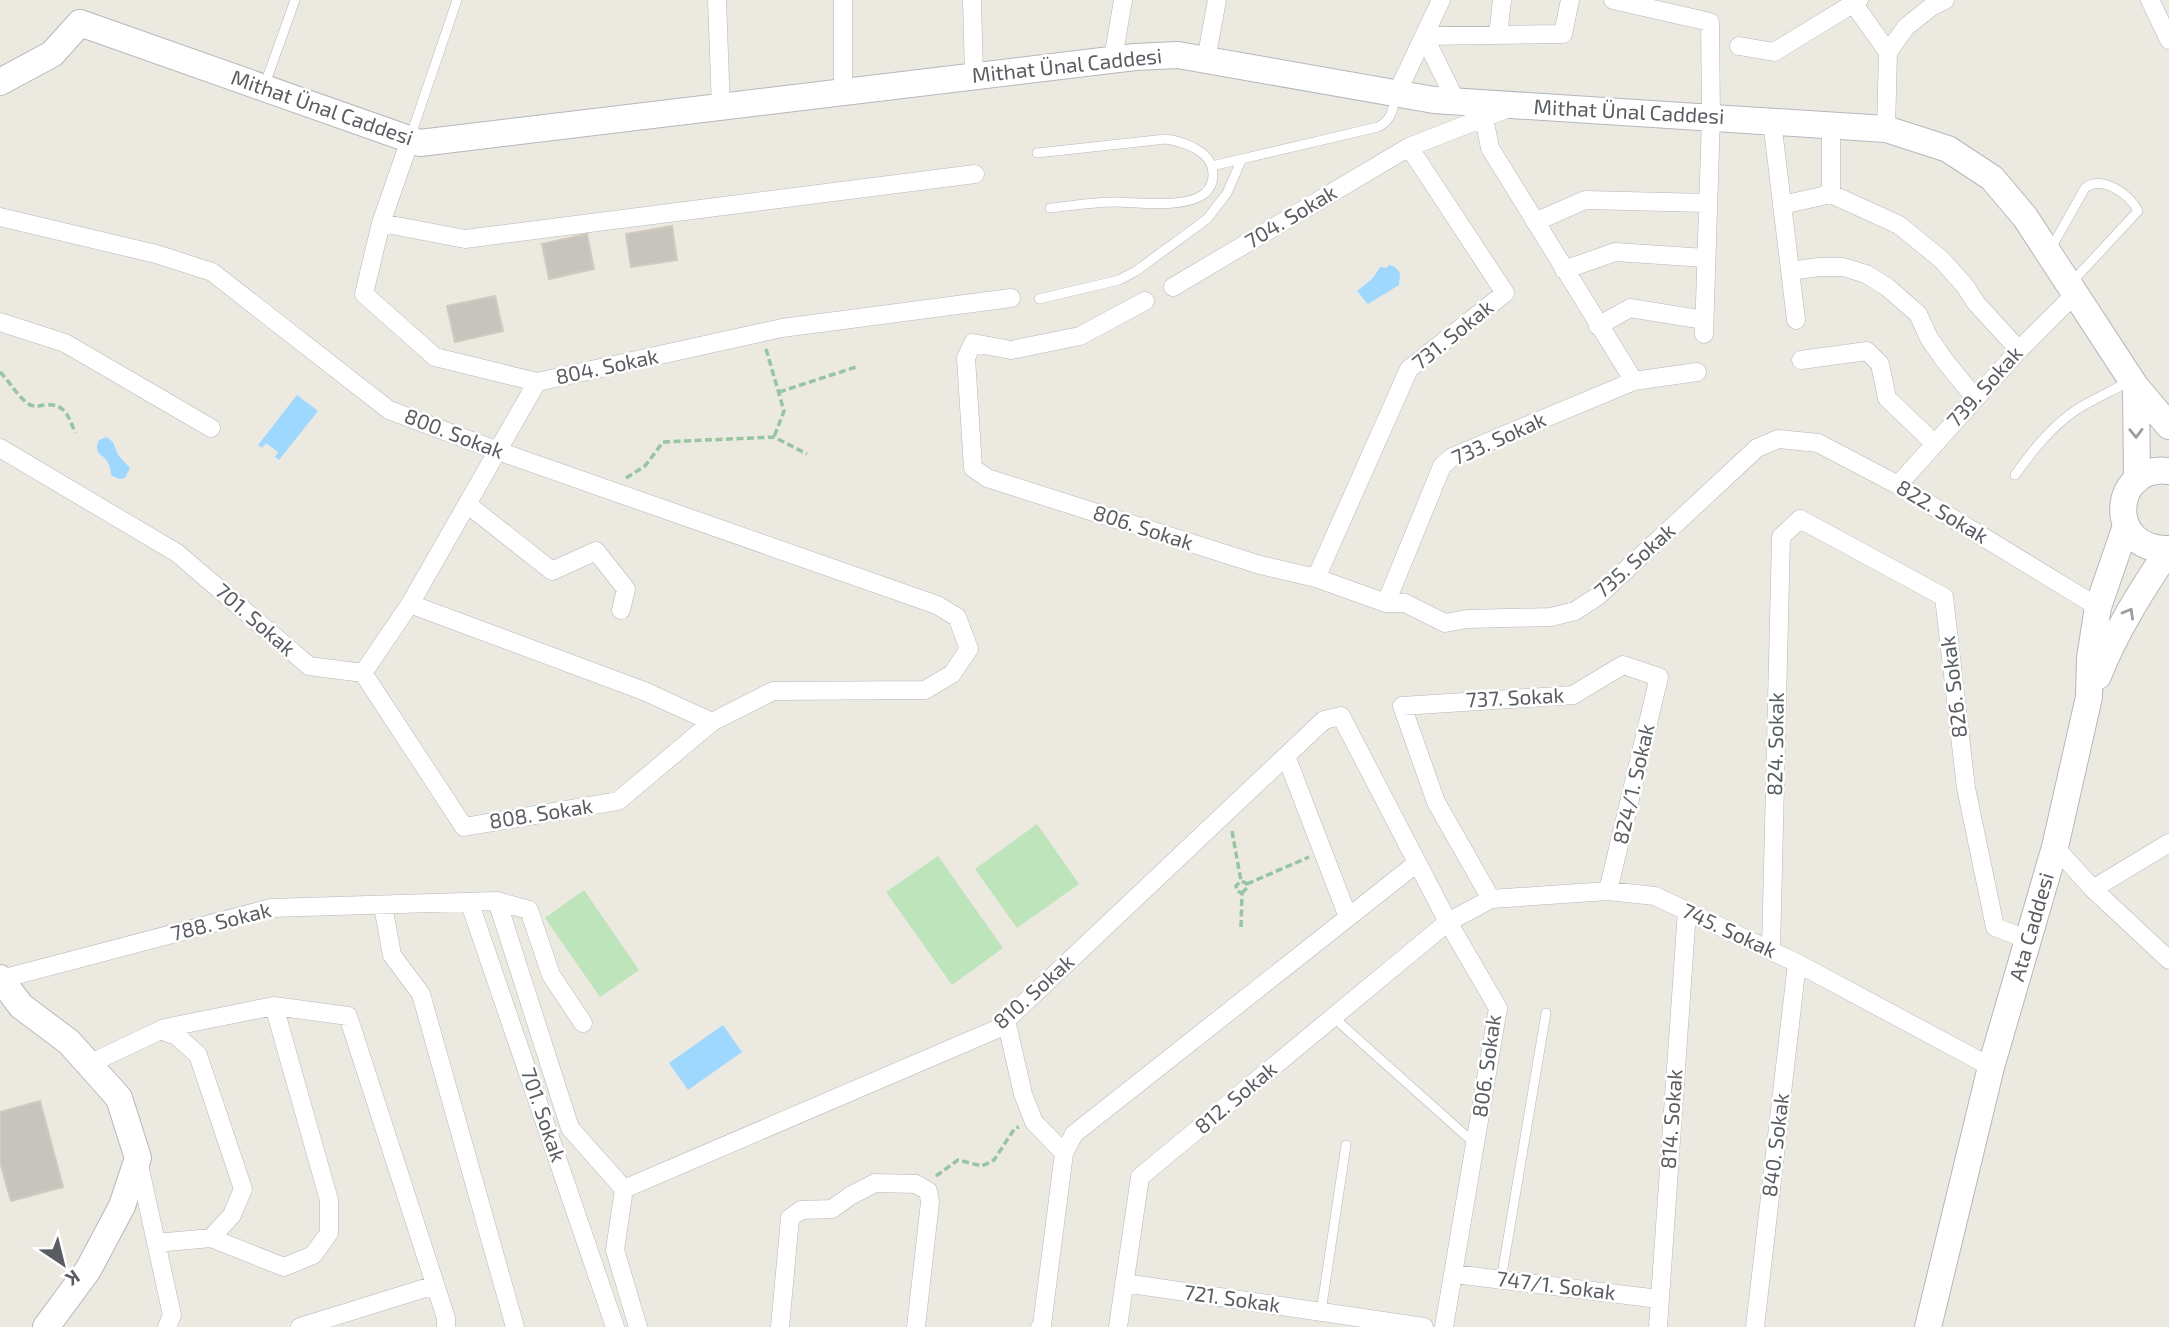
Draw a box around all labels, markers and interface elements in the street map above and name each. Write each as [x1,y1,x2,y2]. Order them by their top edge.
street label: Mithat Ünal Caddesi [971,42,1163,87]
street label: Mithat Ünal Caddesi [228,64,417,149]
street label: Mithat Ünal Caddesi [1533,93,1725,128]
street label: 704. Sokak [1240,178,1341,253]
street label: 731. Sokak [1407,293,1498,374]
street label: 739. Sokak [1941,340,2027,432]
street label: 804. Sokak [553,342,661,389]
street label: 800. Sokak [401,402,508,463]
street label: 733. Sokak [1448,406,1550,469]
one-way arrow [2128,428,2143,439]
street label: 822. Sokak [1892,474,1993,548]
street label: 806. Sokak [1090,499,1197,555]
street label: 735. Sokak [1589,517,1680,603]
street label: 701. Sokak [211,577,301,661]
one-way arrow [2121,608,2134,620]
street label: 826. Sokak [1934,634,1971,740]
street label: 737. Sokak [1465,681,1565,712]
street label: 824. Sokak [1761,692,1788,796]
street label: 824/1. Sokak [1607,721,1659,846]
street label: 808. Sokak [487,792,595,833]
street label: Ata Caddesi [2003,869,2058,984]
street label: 788. Sokak [168,896,274,945]
street label: 745. Sokak [1679,897,1781,962]
street label: 810. Sokak [988,948,1079,1034]
street label: 806. Sokak [1466,1012,1505,1119]
street label: 812. Sokak [1189,1055,1281,1138]
street label: 701. Sokak [517,1064,572,1165]
street label: 814. Sokak [1655,1068,1686,1170]
street label: 840. Sokak [1756,1091,1793,1198]
north arrow [28,1229,98,1299]
text: K [62,1265,85,1291]
street label: 747/1. Sokak [1495,1265,1617,1304]
street label: 721. Sokak [1182,1278,1282,1317]

